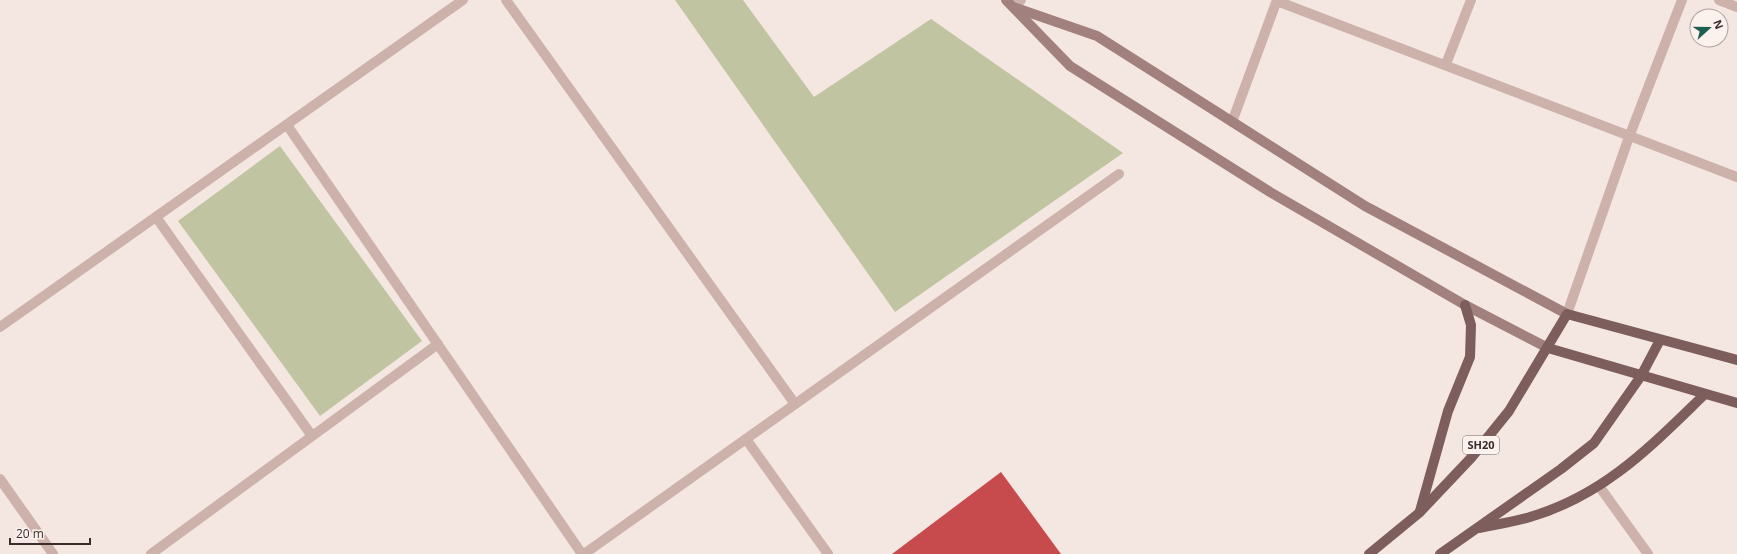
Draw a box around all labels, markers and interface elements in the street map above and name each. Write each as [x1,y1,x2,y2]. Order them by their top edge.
north arrow [1689,8,1729,48]
text: N [1710,17,1727,31]
road number: SH20 [1463,436,1499,454]
scale bar [10,520,90,546]
text: 20 m [16,525,44,542]

